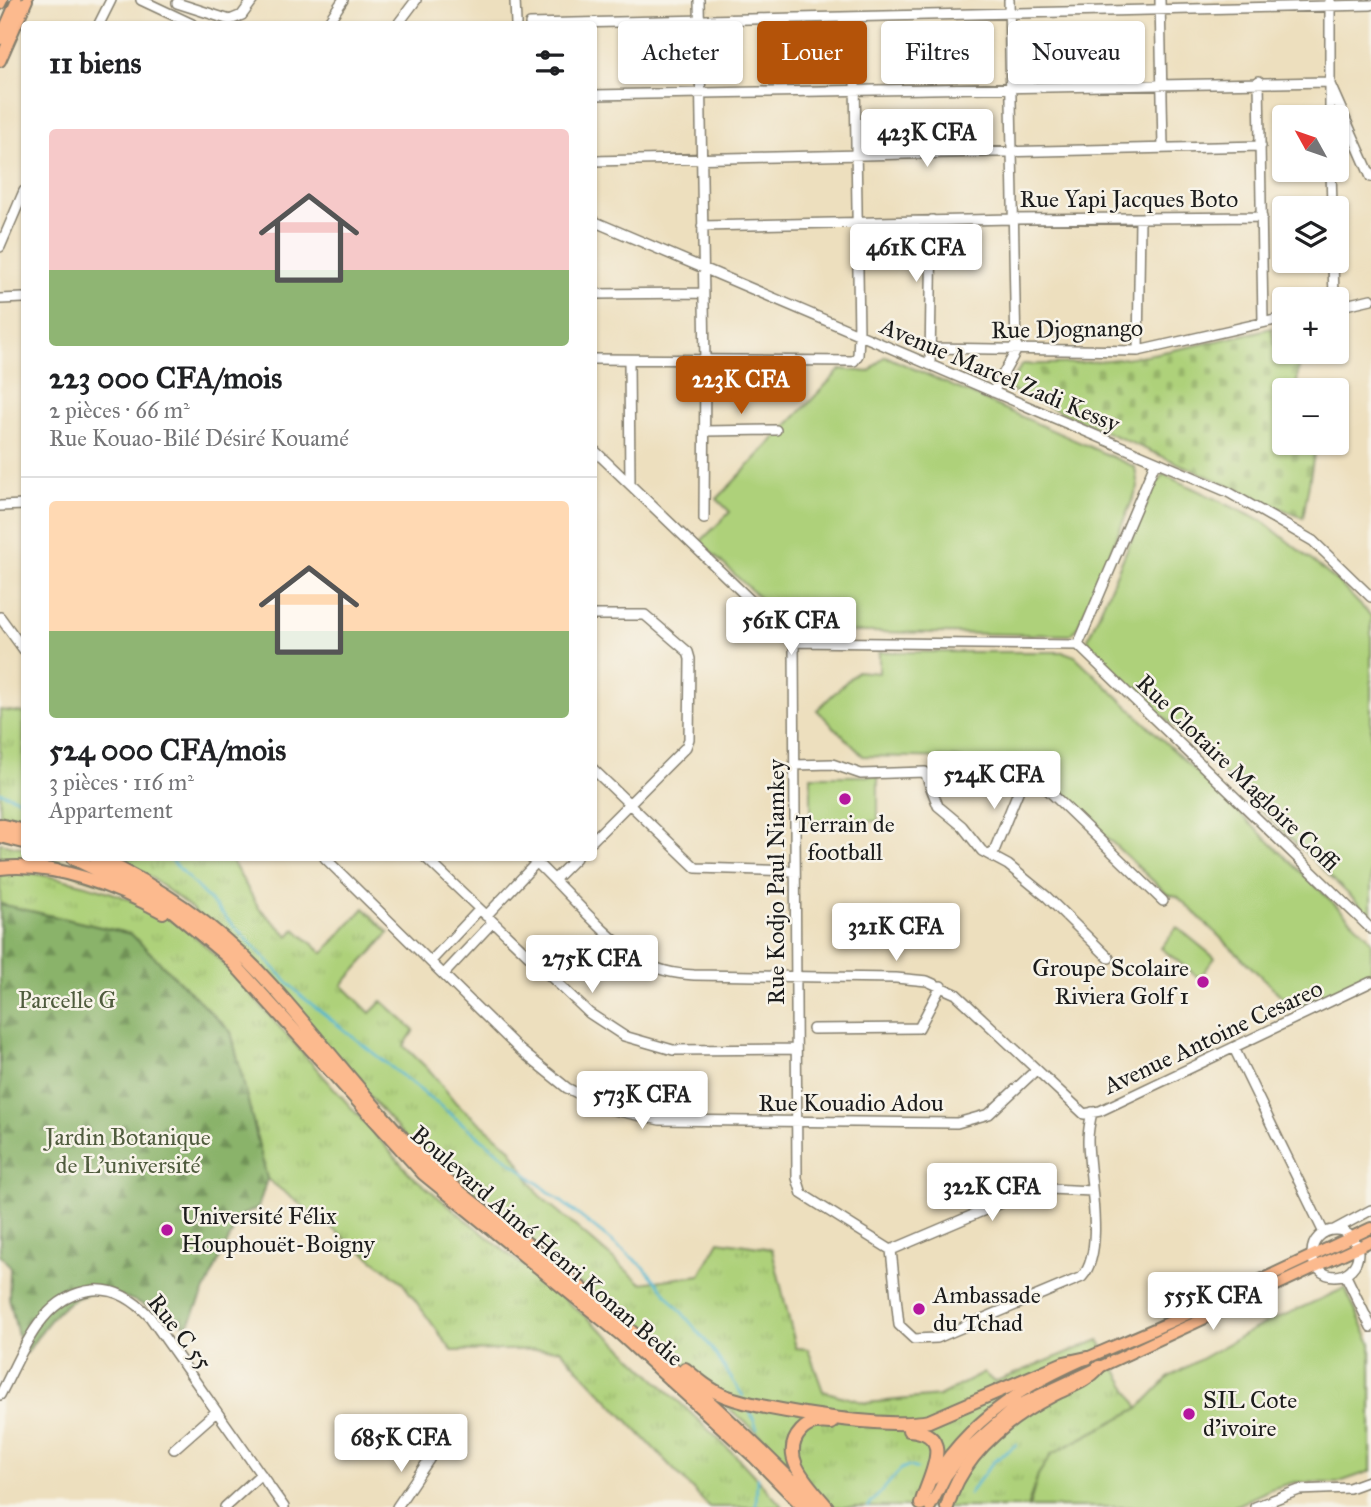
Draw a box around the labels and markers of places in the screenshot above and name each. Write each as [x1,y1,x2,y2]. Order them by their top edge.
pin: 423K CFA [855,110,999,169]
pin: 461K CFA [844,224,988,284]
pin: 223K CFA [669,356,813,416]
pin: 561K CFA [719,598,863,657]
pin: 524K CFA [922,752,1066,811]
marker: Terrain de football [837,791,853,807]
place label: Terrain de football [795,809,895,867]
pin: 321K CFA [824,904,968,963]
pin: 275K CFA [520,936,664,995]
place label: Groupe Scolaire Riviera Golf 1 [1032,953,1189,1011]
marker: Groupe Scolaire Riviera Golf 1 [1195,974,1211,990]
pin: 573K CFA [570,1072,714,1131]
pin: 322K CFA [920,1164,1064,1223]
place label: Université Félix Houphouët-Boigny [181,1201,376,1259]
marker: Université Félix Houphouët-Boigny [159,1222,175,1238]
pin: 555K CFA [1141,1272,1285,1332]
place label: Ambassade du Tchad [932,1280,1041,1338]
marker: Ambassade du Tchad [911,1301,927,1317]
place label: SIL Cote d'ivoire [1203,1385,1297,1443]
marker: SIL Cote d'ivoire [1181,1406,1197,1422]
pin: 685K CFA [329,1414,473,1474]

